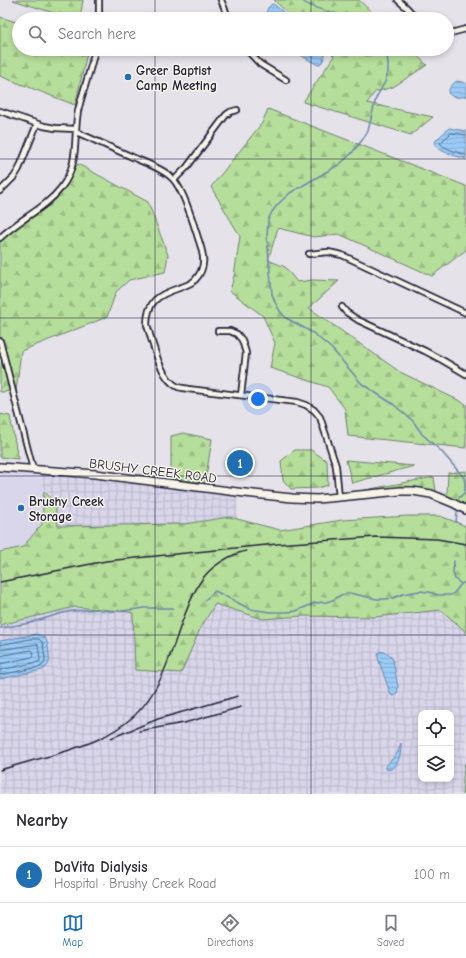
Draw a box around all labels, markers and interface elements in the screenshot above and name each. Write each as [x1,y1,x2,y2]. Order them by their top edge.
search box [12,12,454,56]
icon: search [26,23,48,45]
text: Search here [58,25,136,43]
place label: Greer Baptist Camp Meeting [136,63,217,93]
marker: Greer Baptist Camp Meeting [123,72,133,82]
your location [248,389,268,409]
pin: 1 [227,448,253,478]
street label: BRUSHY CREEK ROAD [88,455,218,486]
place label: Brushy Creek Storage [29,494,104,524]
marker: Brushy Creek Storage [16,503,26,513]
map controls [418,710,454,782]
button: locate [418,710,454,746]
button: layers [418,746,454,782]
text: Nearby [16,811,67,830]
text: DaVita Dialysis [54,858,148,876]
text: 1 [26,867,32,882]
text: 100 m [414,867,450,882]
text: Hospital · Brushy Creek Road [54,876,216,891]
tab: Map [62,912,84,949]
tab: Directions [207,912,254,949]
tab: Saved [377,912,404,949]

